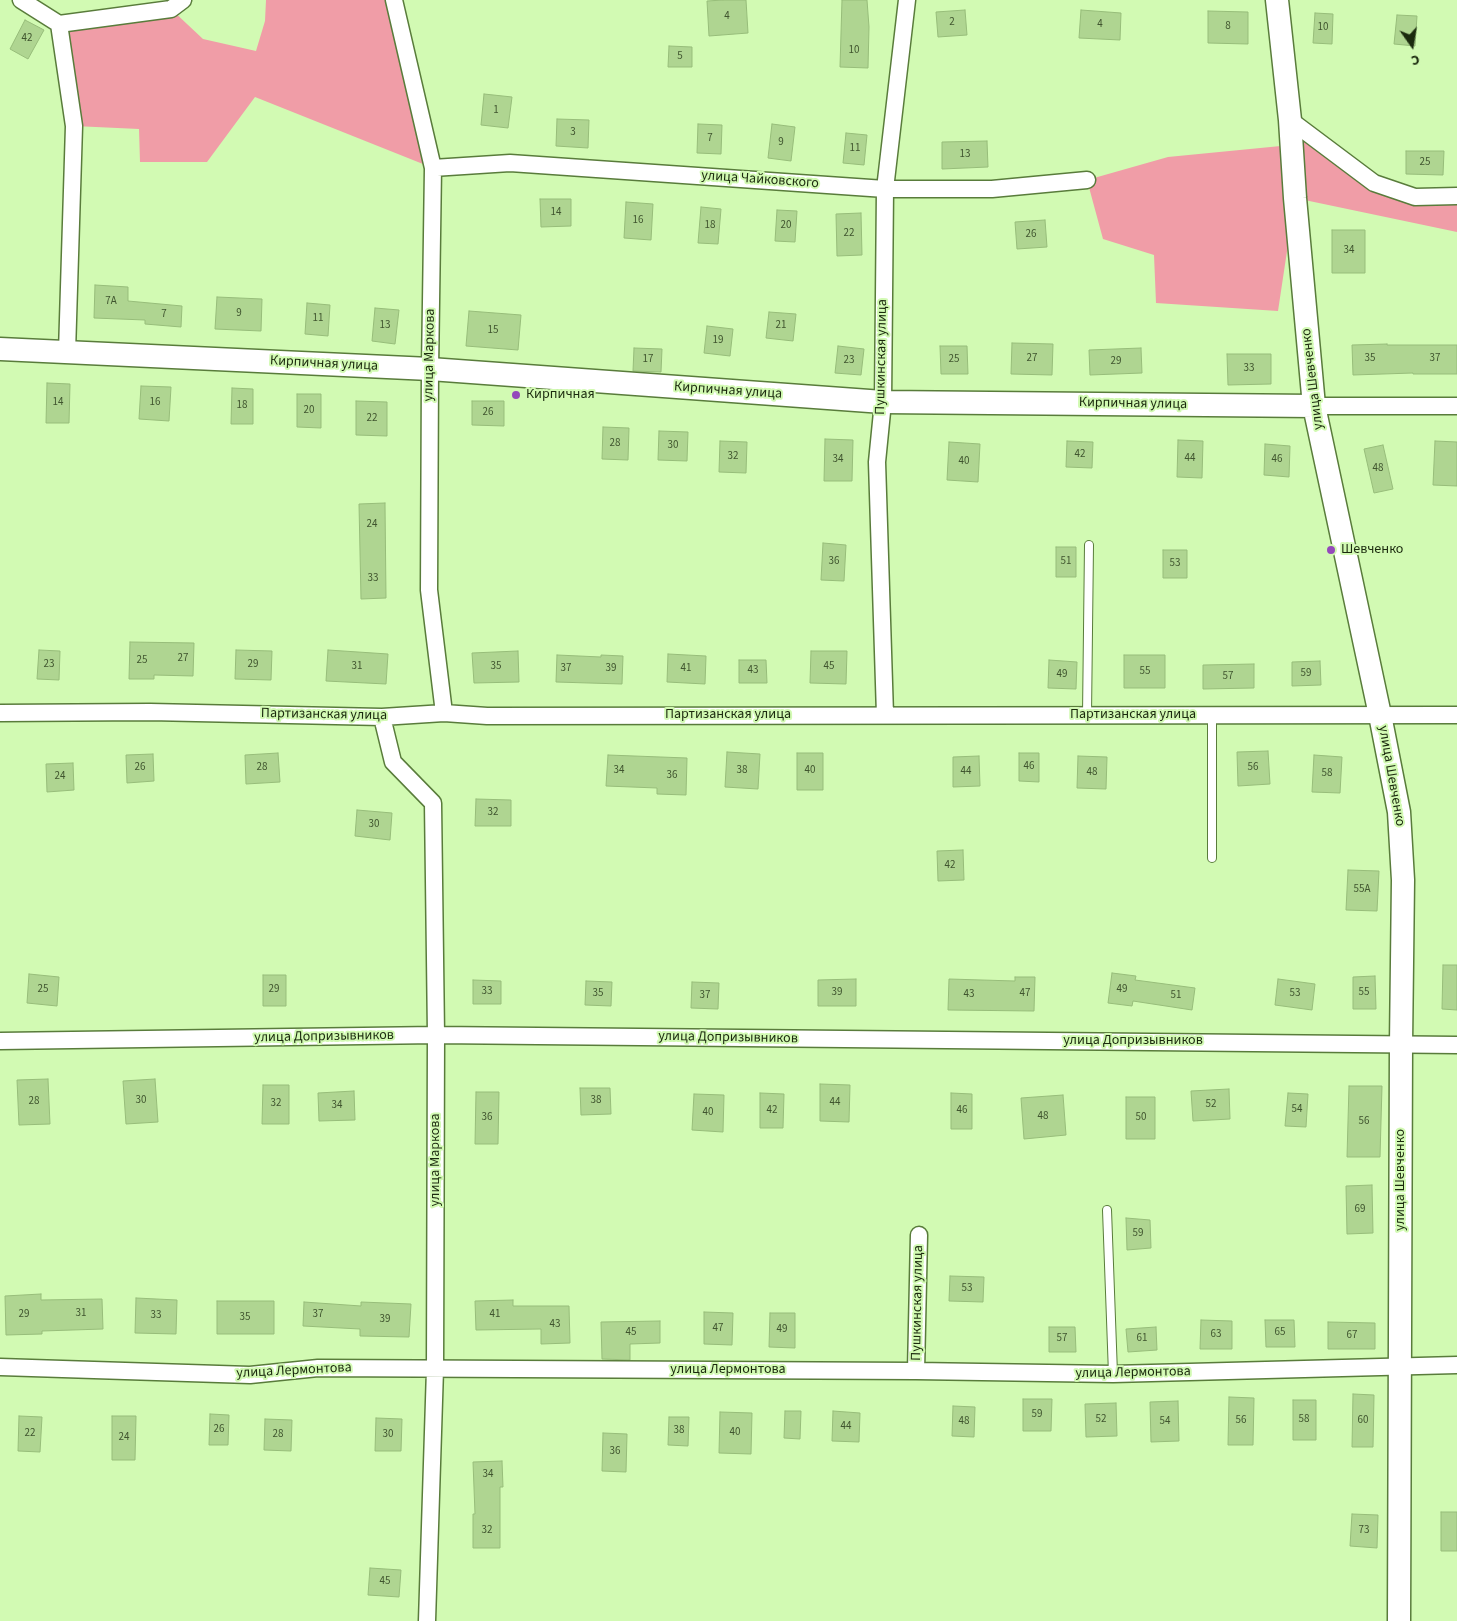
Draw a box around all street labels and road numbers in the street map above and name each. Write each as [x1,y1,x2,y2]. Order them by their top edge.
street label: улица Чайковского [701,168,819,192]
street label: Пушкинская улица [873,299,891,415]
street label: улица Маркова [421,308,439,402]
street label: улица Шевченко [1298,327,1328,431]
street label: Кирпичная улица [270,353,378,375]
street label: Кирпичная улица [673,379,783,403]
street label: Кирпичная улица [1079,395,1187,413]
street label: Партизанская улица [261,705,387,725]
street label: Партизанская улица [665,707,791,723]
street label: Партизанская улица [1070,707,1196,723]
street label: улица Шевченко [1374,724,1408,828]
street label: улица Допризывников [254,1027,394,1047]
street label: улица Допризывников [658,1028,798,1048]
street label: улица Допризывников [1063,1033,1203,1049]
street label: улица Маркова [428,1114,444,1206]
street label: улица Шевченко [1393,1129,1409,1231]
street label: Пушкинская улица [909,1245,927,1361]
street label: улица Лермонтова [236,1360,352,1382]
street label: улица Лермонтова [670,1362,786,1378]
street label: улица Лермонтова [1075,1364,1191,1382]

